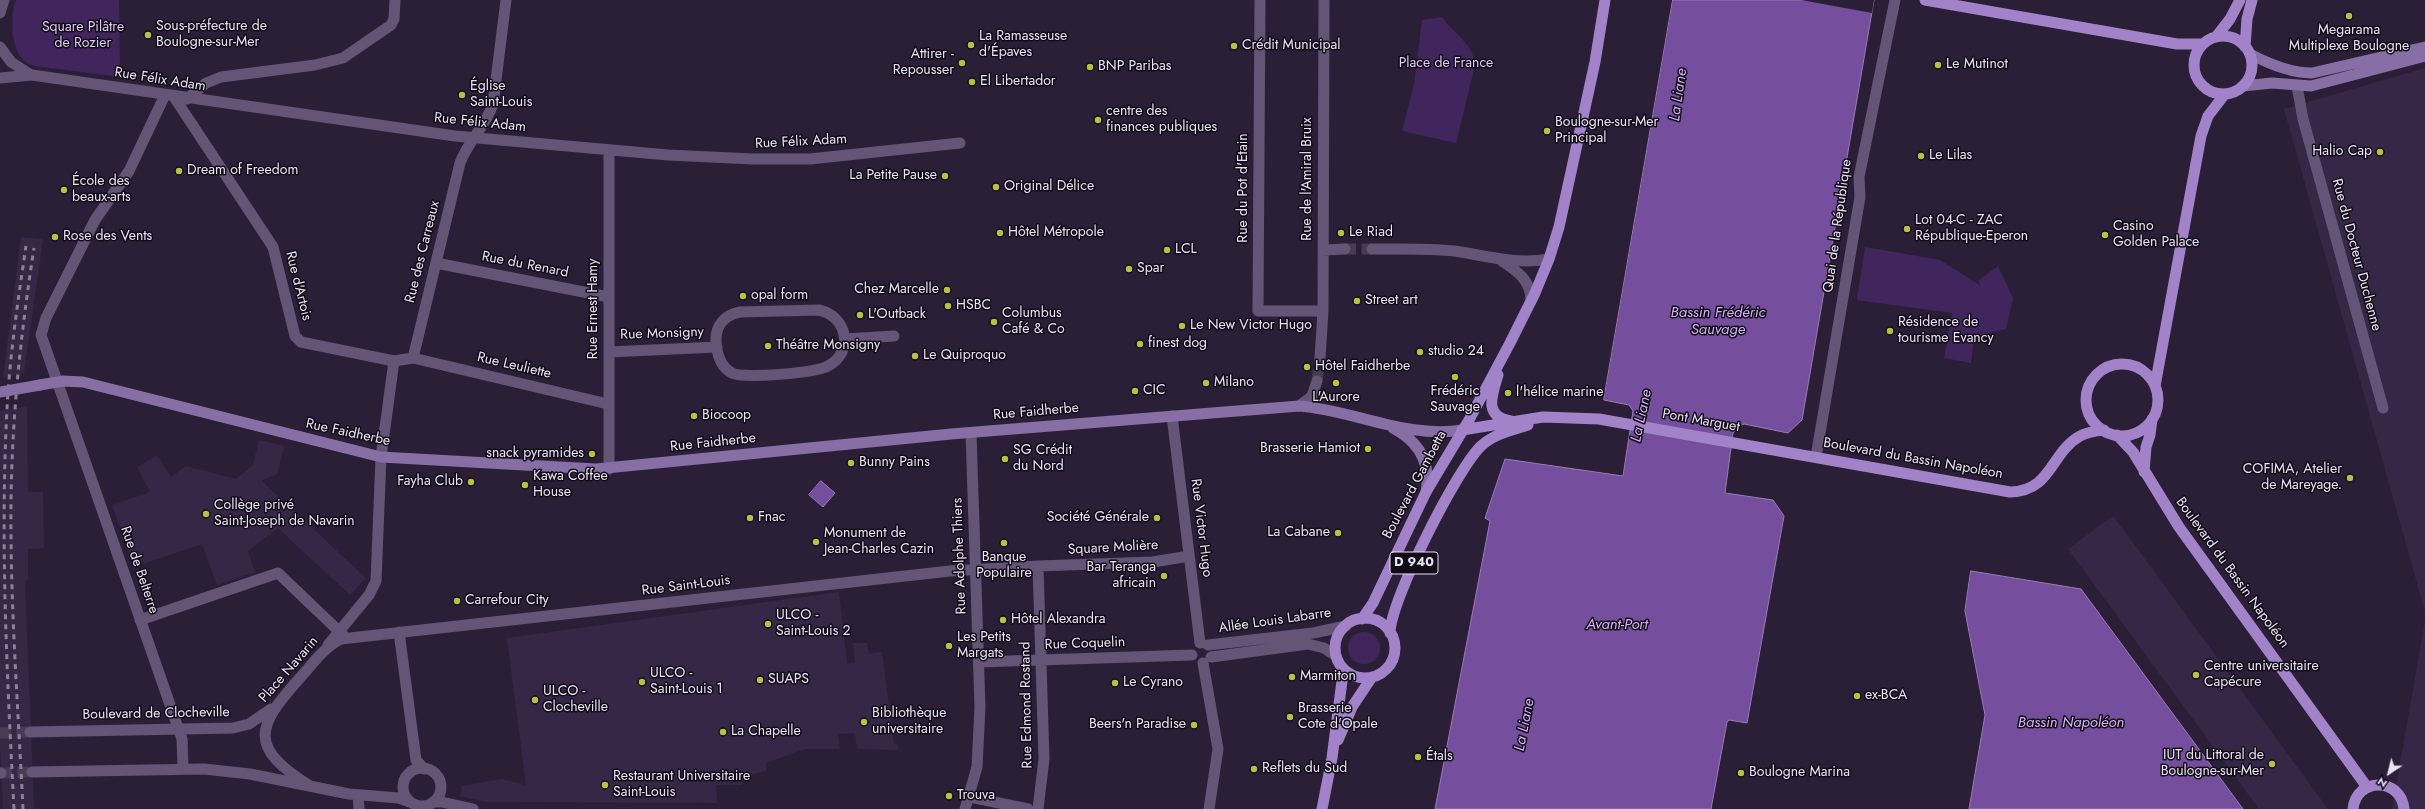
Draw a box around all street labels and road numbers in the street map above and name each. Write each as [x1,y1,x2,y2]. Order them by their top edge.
street label: Rue Félix Adam [113,64,207,96]
street label: Rue Félix Adam [433,110,527,136]
street label: Rue de l'Amiral Bruix [1300,117,1316,241]
street label: Rue Félix Adam [755,131,847,153]
street label: Rue du Pot d'Etain [1236,133,1252,243]
street label: Quai de la République [1820,158,1856,294]
street label: Rue du Docteur Duchenne [2328,177,2384,333]
street label: Rue des Carreaux [402,199,444,305]
street label: Rue du Renard [480,248,570,282]
street label: Rue d'Artois [281,250,315,322]
street label: Rue Ernest Hamy [586,259,602,359]
street label: Rue Monsigny [620,324,704,344]
street label: Rue Leuliette [475,349,553,383]
street label: Rue Faidherbe [992,400,1080,424]
street label: Pont Marguet [1661,406,1741,436]
street label: Rue Faidherbe [304,416,392,450]
street label: Boulevard Gambetta [1379,428,1451,542]
street label: Rue Faidherbe [669,430,757,456]
street label: Boulevard du Bassin Napoléon [1822,435,2004,483]
street label: Rue Victor Hugo [1187,478,1215,578]
street label: Boulevard du Bassin Napoléon [2172,494,2292,652]
street label: Rue Adolphe Thiers [950,497,970,615]
street label: Rue de Belterre [116,524,162,616]
street label: Square Molière [1067,537,1159,559]
road number: D 940 [1390,552,1438,574]
street label: Rue Saint-Louis [641,572,731,600]
street label: Allée Louis Labarre [1218,605,1332,637]
street label: Place Navarin [256,634,322,706]
street label: Rue Coquelin [1044,634,1126,654]
street label: Rue Edmond Rostand [1017,641,1037,769]
street label: Boulevard de Clocheville [82,704,230,724]

